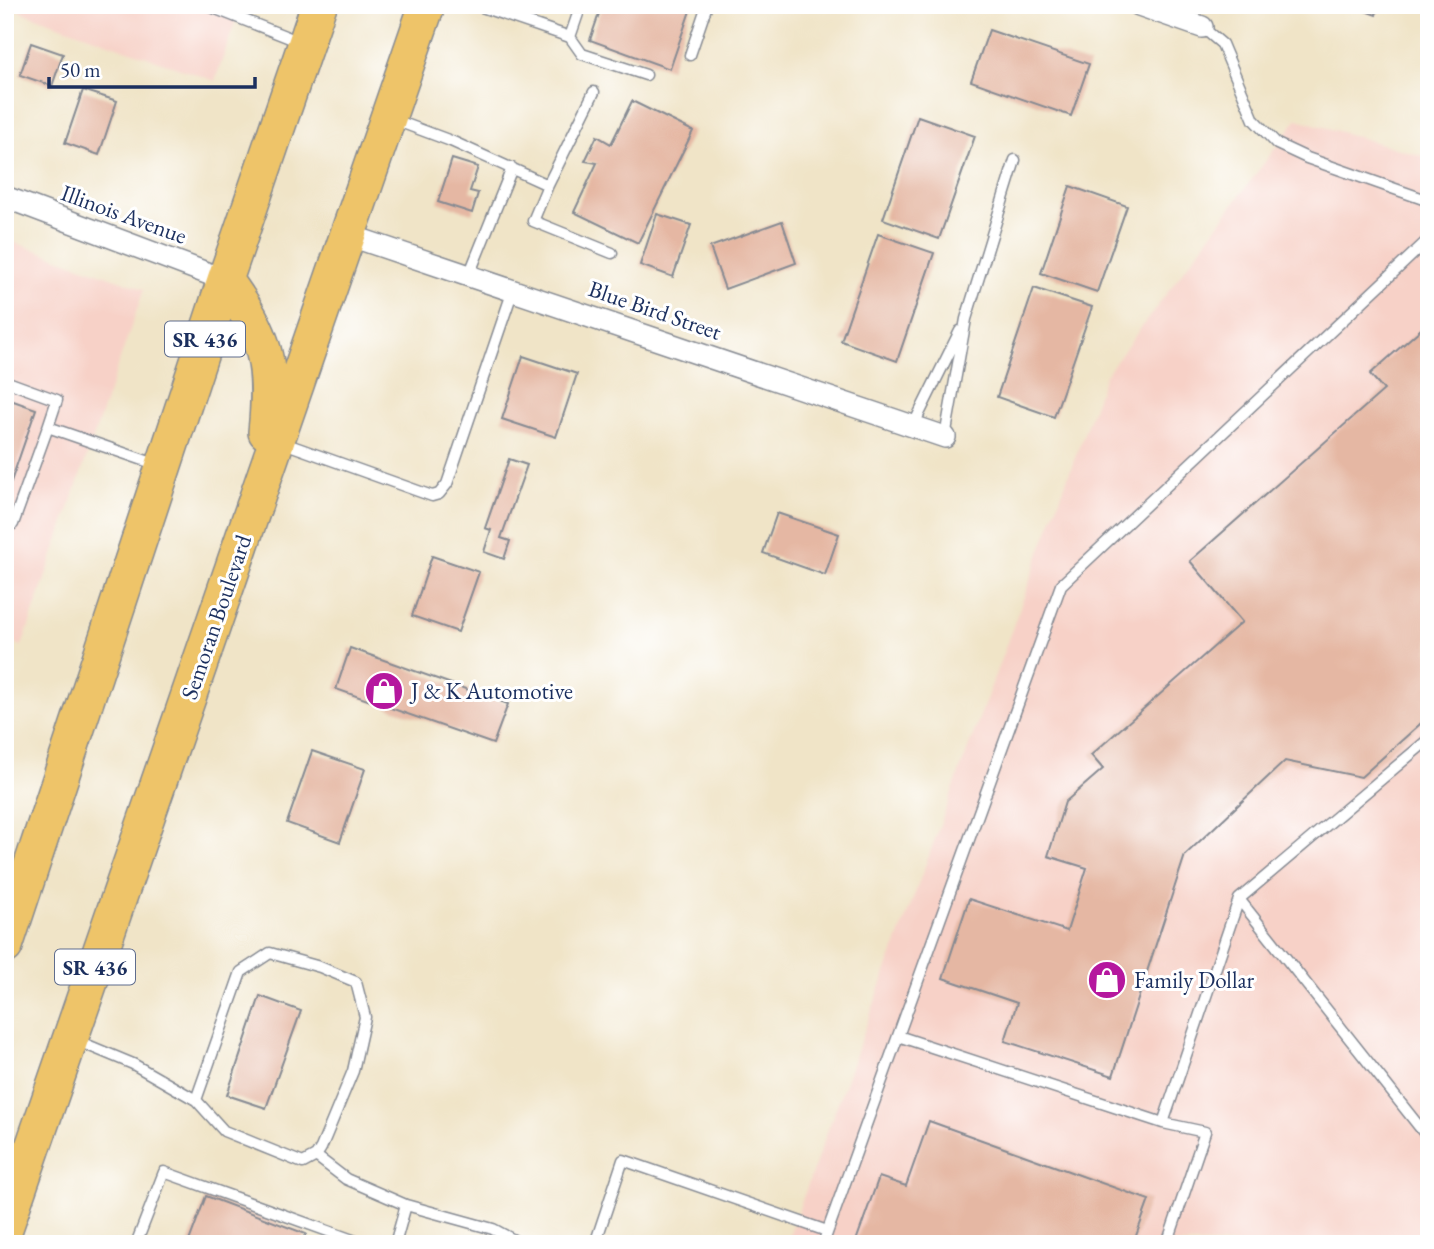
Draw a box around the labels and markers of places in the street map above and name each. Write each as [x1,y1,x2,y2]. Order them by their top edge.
shop icon: J & K Automotive [363,670,405,712]
place label: J & K Automotive [409,676,573,706]
shop icon: Family Dollar [1086,959,1128,1001]
place label: Family Dollar [1134,965,1255,995]

